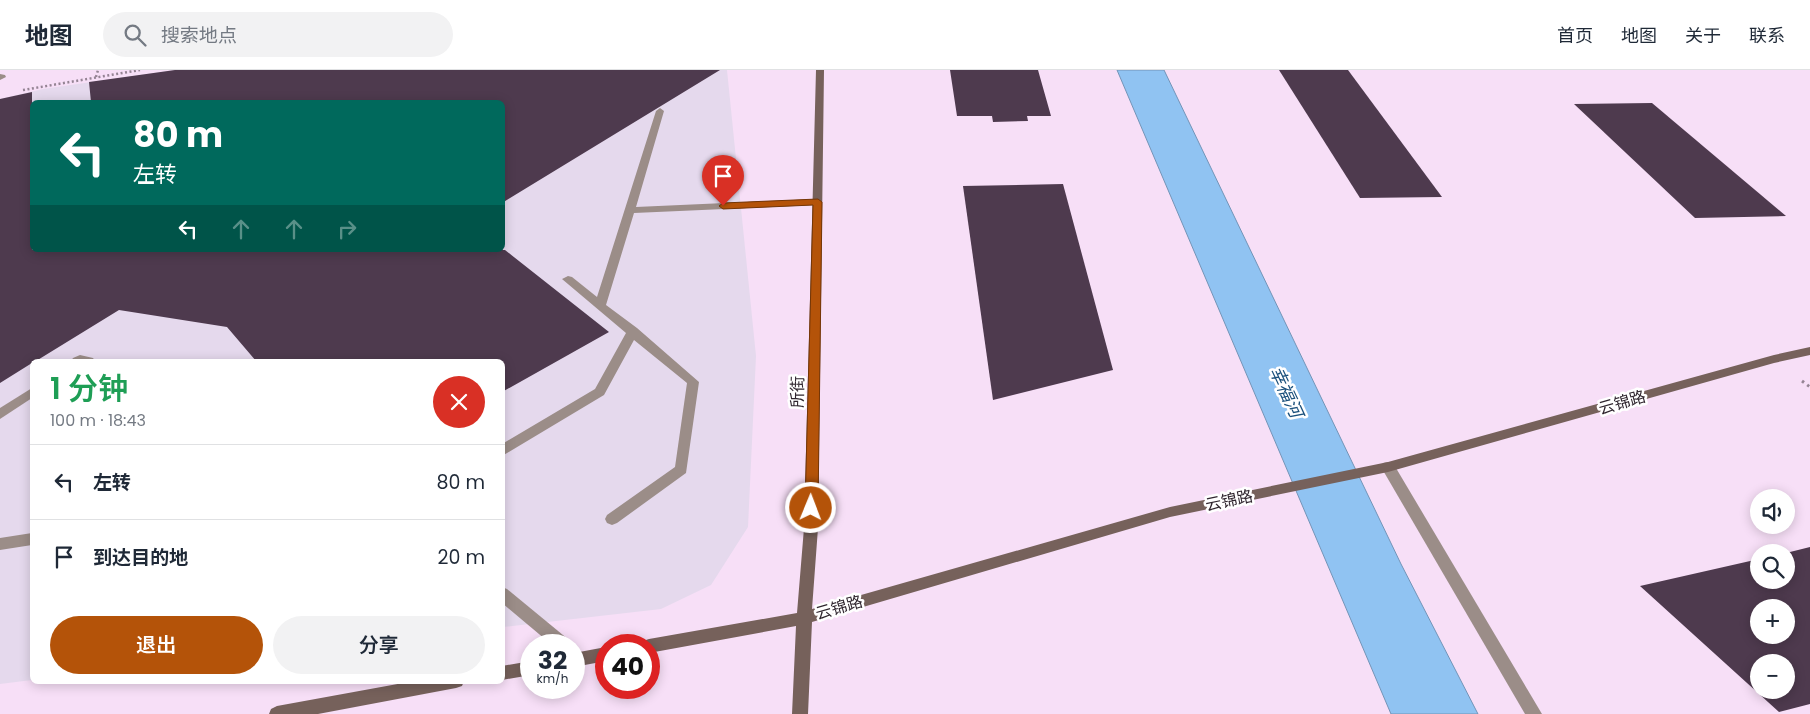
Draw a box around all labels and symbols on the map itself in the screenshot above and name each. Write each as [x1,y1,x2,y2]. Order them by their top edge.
pin [702,155,744,206]
water label: 幸福河 [1264,362,1310,424]
street label: 所街 [786,376,809,408]
street label: 云锦路 [1596,385,1648,420]
position arrow [784,481,836,533]
street label: 云锦路 [1203,484,1255,517]
street label: 云锦路 [813,590,865,625]
speed limit sign: 40 [595,634,660,699]

